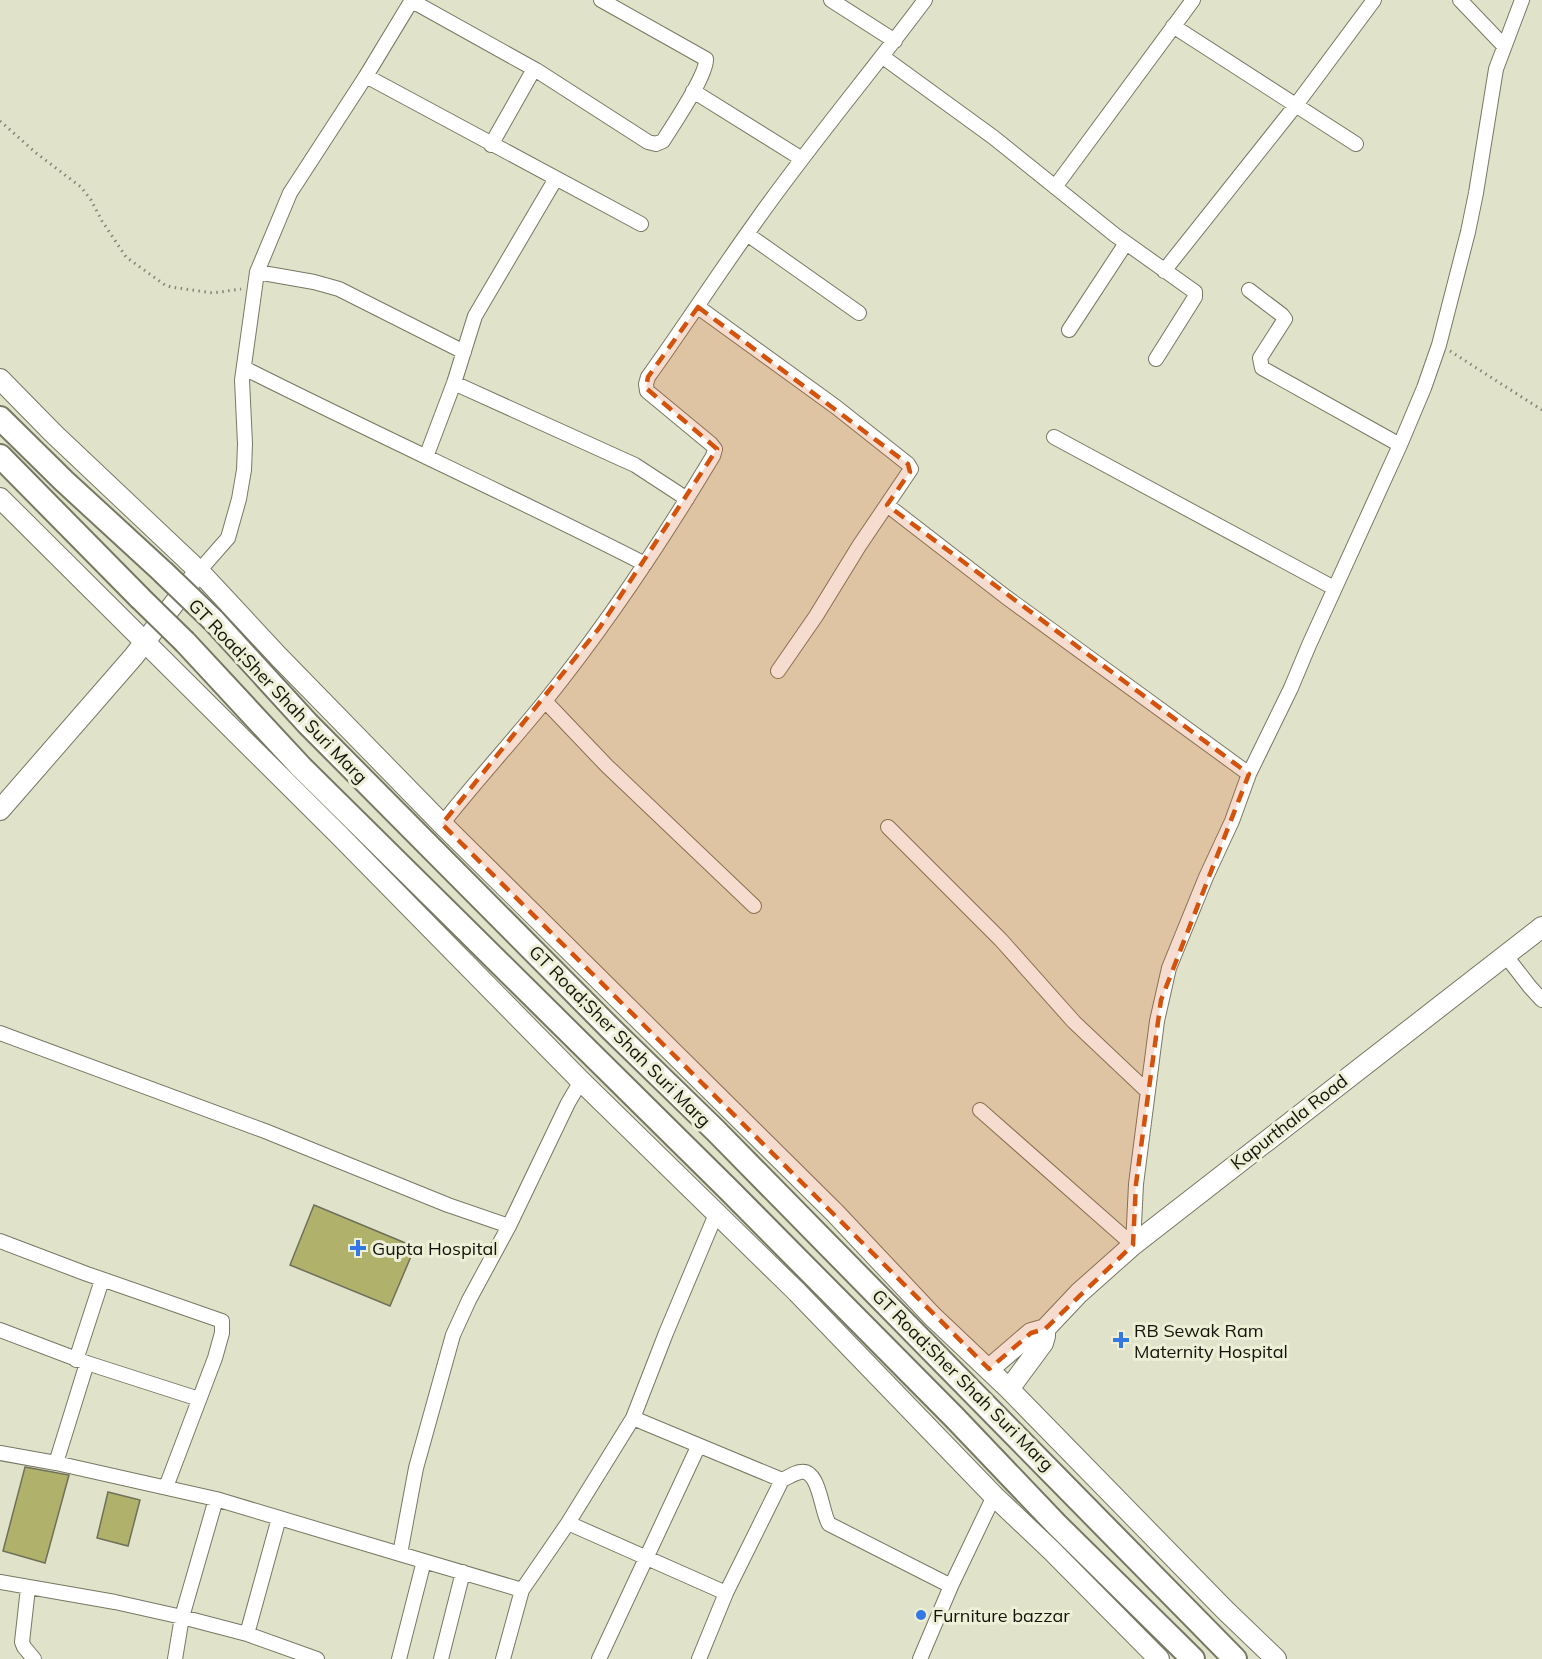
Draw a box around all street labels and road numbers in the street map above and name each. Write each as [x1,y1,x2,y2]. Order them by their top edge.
street label: GT Road;Sher Shah Suri Marg [184,594,372,788]
street label: GT Road;Sher Shah Suri Marg [524,940,716,1132]
street label: Kapurthala Road [1226,1069,1352,1175]
street label: GT Road;Sher Shah Suri Marg [867,1284,1059,1476]

